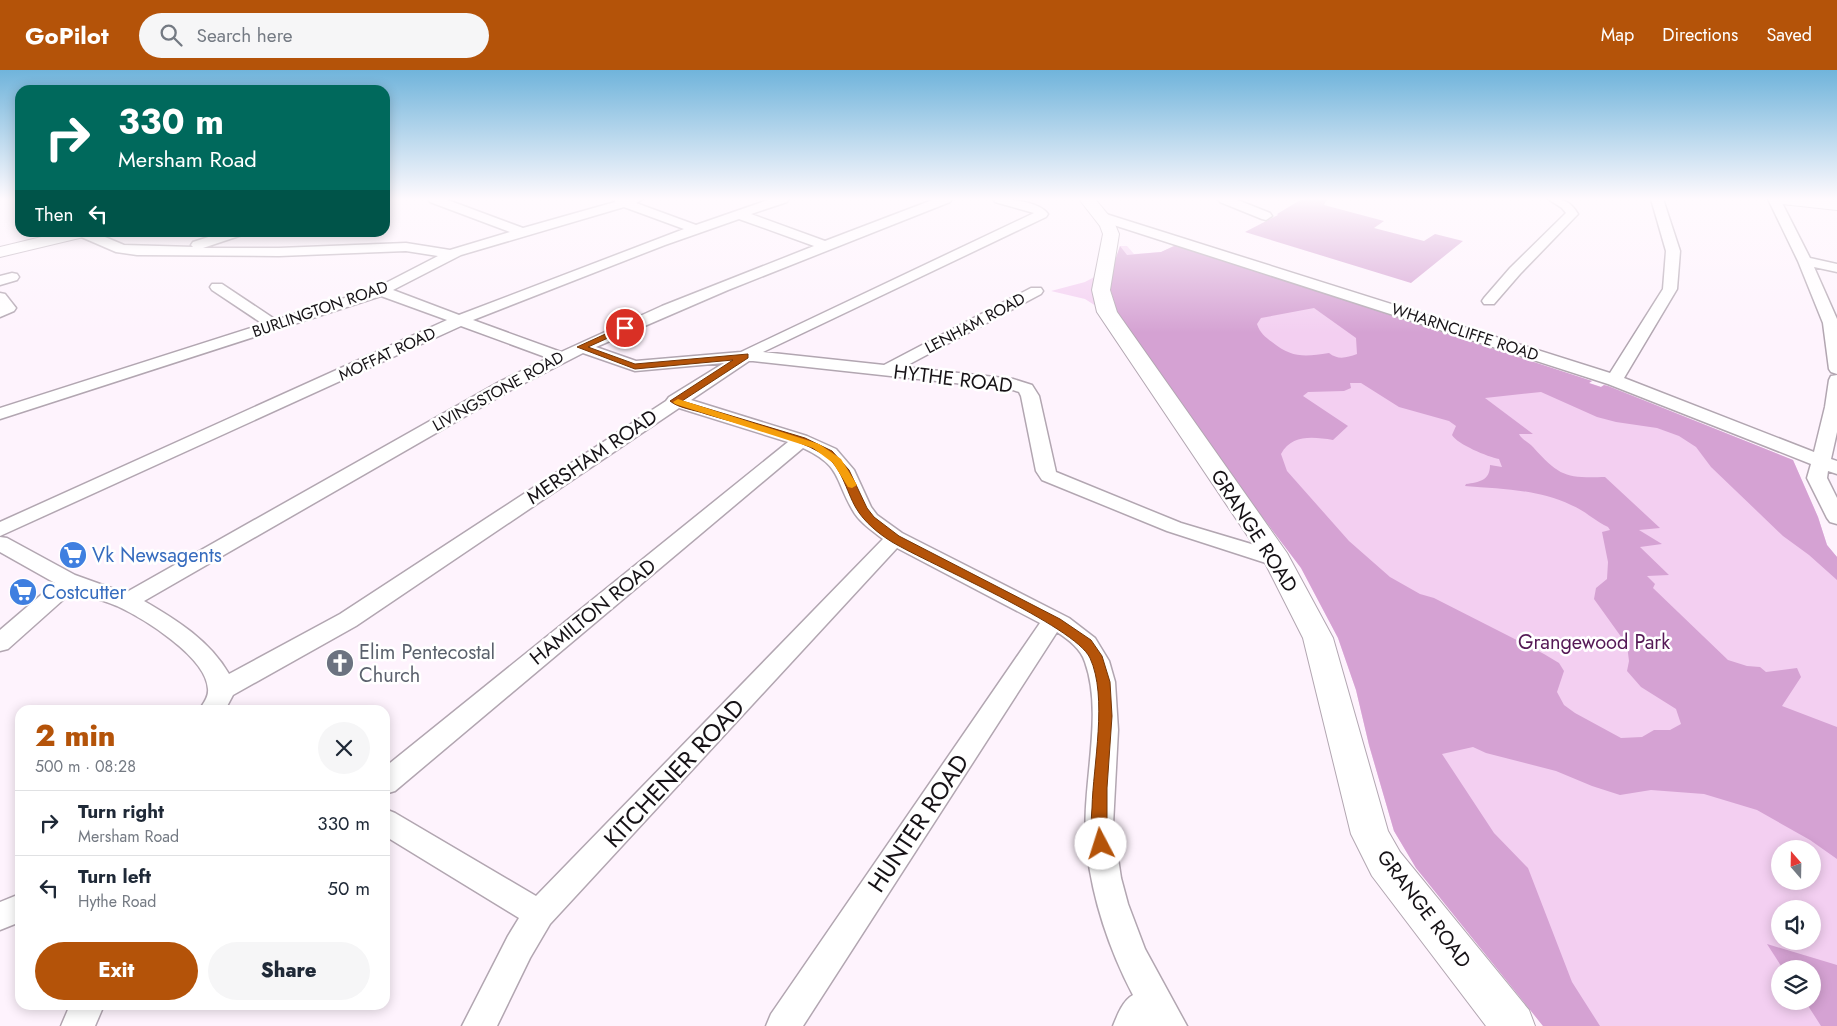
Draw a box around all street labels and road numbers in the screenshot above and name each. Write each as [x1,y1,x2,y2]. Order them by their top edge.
street label: BURLINGTON ROAD [249,275,391,343]
street label: LENHAM ROAD [921,287,1029,359]
street label: WHARNCLIFFE ROAD [1388,297,1542,367]
street label: MOFFAT ROAD [335,321,439,387]
street label: LIVINGSTONE ROAD [428,345,568,437]
street label: HYTHE ROAD [892,357,1014,401]
street label: MERSHAM ROAD [521,402,663,512]
street label: GRANGE ROAD [1203,464,1305,598]
street label: HAMILTON ROAD [524,552,662,672]
street label: KITCHENER ROAD [596,691,752,855]
street label: HUNTER ROAD [859,747,977,899]
street label: GRANGE ROAD [1370,844,1478,974]

